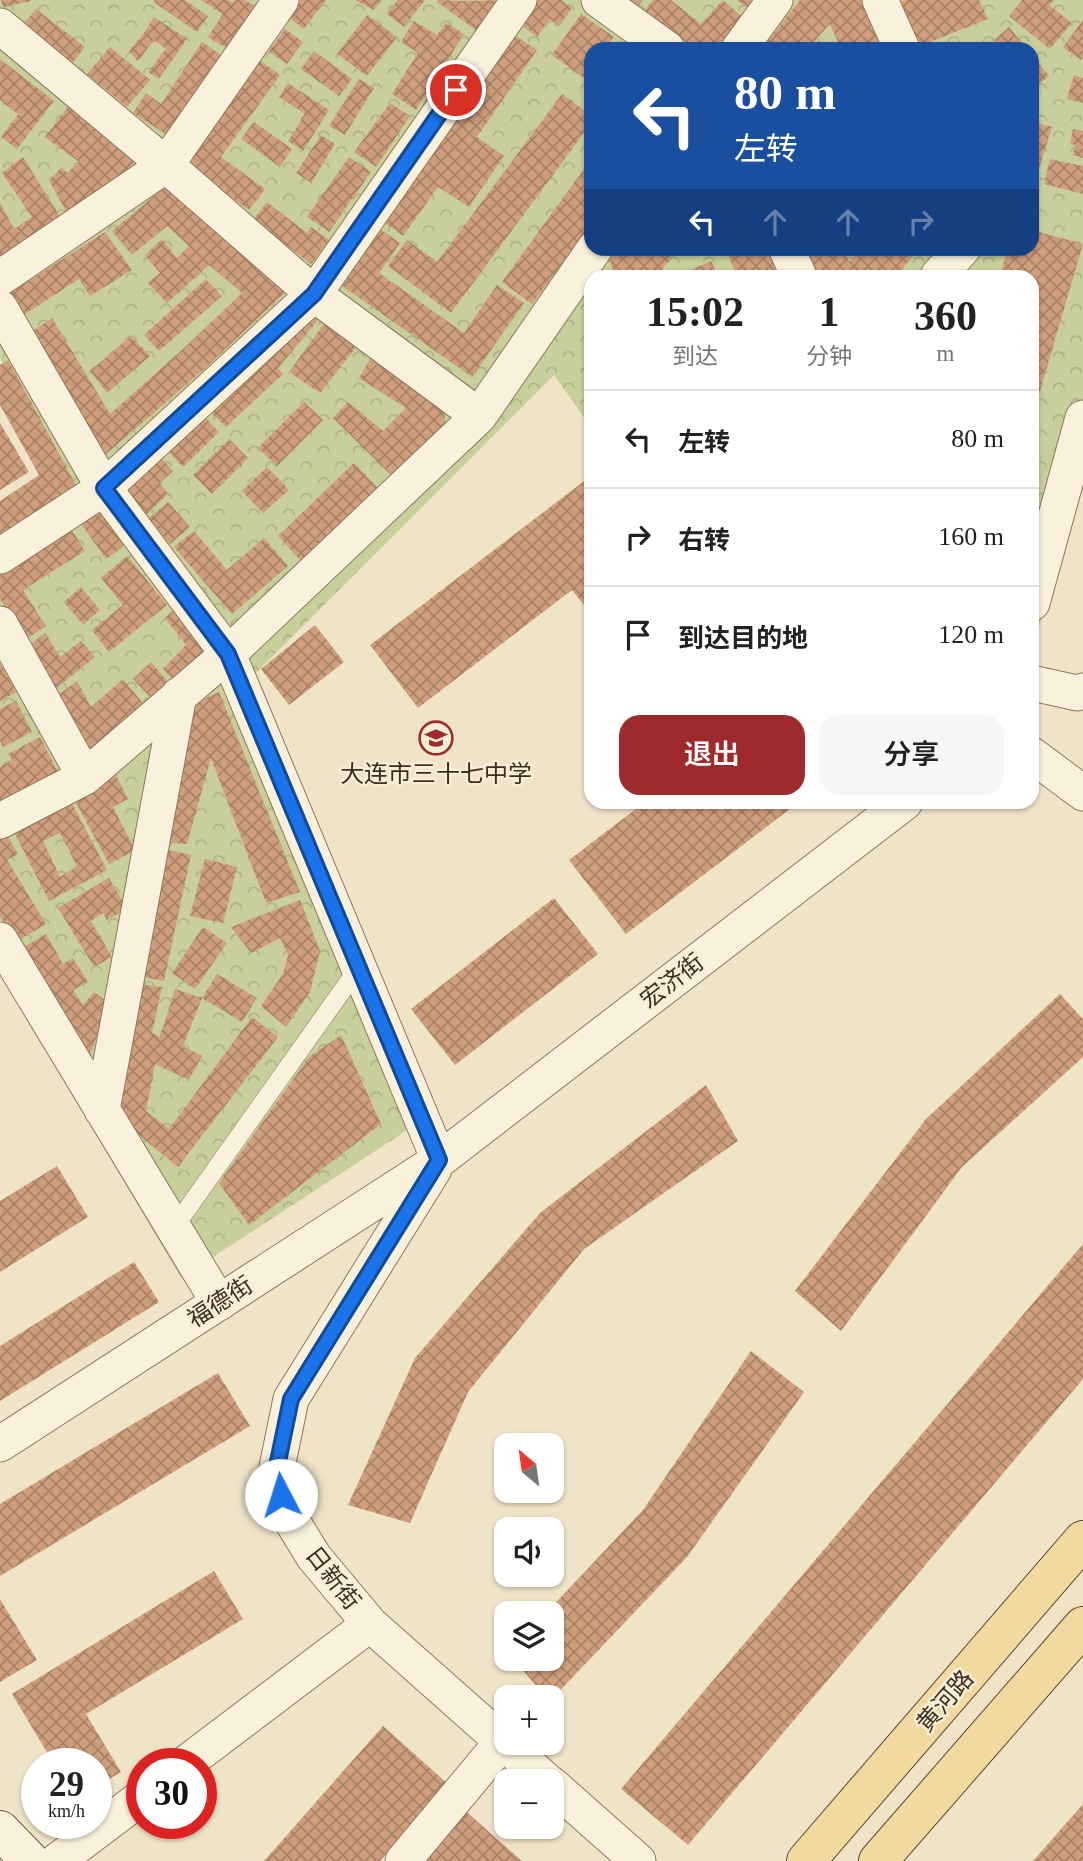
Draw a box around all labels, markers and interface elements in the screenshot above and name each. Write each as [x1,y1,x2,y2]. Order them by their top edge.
pin [426,60,486,120]
text: 80 m [734,65,836,120]
icon: left [619,70,710,161]
icon: arrive [437,71,475,109]
text: 左转 [734,131,798,167]
icon: left [683,203,721,241]
icon: ahead [756,203,794,241]
icon: ahead [829,203,867,241]
icon: right [902,203,940,241]
text: 15:02 [646,289,744,335]
text: 1 [819,289,840,335]
text: 360 [914,293,977,339]
text: m [937,341,954,366]
text: 到达 [672,344,718,369]
text: 分钟 [806,344,852,369]
icon: left [619,420,657,458]
text: 80 m [951,424,1004,453]
text: 左转 [678,428,730,457]
icon: right [619,518,657,556]
text: 160 m [938,522,1004,551]
text: 右转 [678,526,730,555]
icon: arrive [619,616,657,654]
text: 120 m [938,620,1004,649]
text: 到达目的地 [678,624,808,653]
button: 退出 [619,715,805,795]
button: 分享 [819,715,1004,795]
school or university icon: 大连市三十七中学 [417,719,455,757]
place label: 大连市三十七中学 [340,761,532,787]
street label: 宏济街 [636,949,708,1013]
street label: 福德街 [183,1271,257,1333]
north arrow [494,1433,564,1503]
map controls [494,1433,564,1839]
position arrow [244,1458,318,1532]
button: sound [494,1517,564,1587]
street label: 日新街 [301,1542,365,1614]
button: layers [494,1601,564,1671]
street label: 黄河路 [912,1665,978,1737]
button: + [494,1685,564,1755]
speed limit sign: 30 [126,1748,217,1839]
text: 29 [49,1765,84,1804]
button: − [494,1769,564,1839]
text: km/h [48,1801,85,1821]

